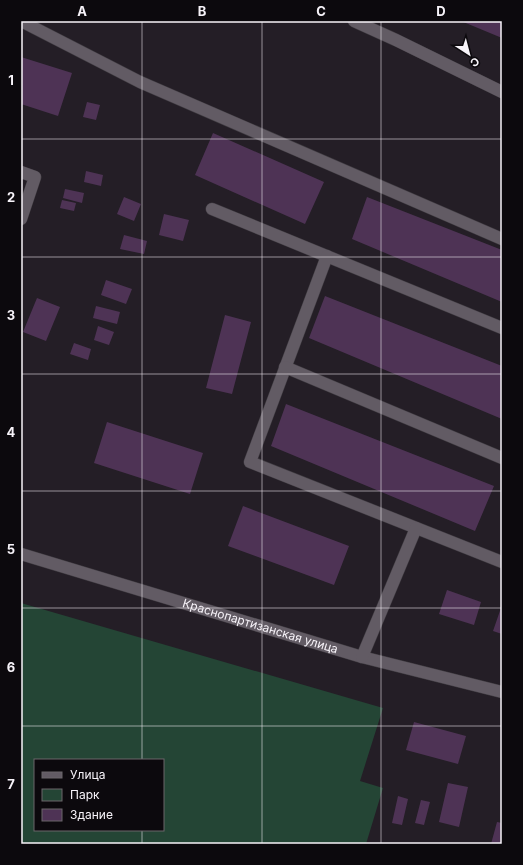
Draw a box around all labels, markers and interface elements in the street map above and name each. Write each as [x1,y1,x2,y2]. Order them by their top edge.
text: A [77,3,87,19]
text: B [198,3,207,19]
text: C [316,3,326,19]
text: D [436,3,446,19]
north arrow [449,34,489,74]
text: С [467,54,482,70]
text: 1 [8,72,14,88]
text: 2 [7,189,15,205]
text: 3 [7,307,15,323]
text: 4 [7,424,16,440]
text: 5 [7,541,15,557]
street label: Краснопартизанская улица [181,595,340,656]
text: 6 [7,659,15,675]
legend [34,759,164,831]
text: Улица [70,767,105,782]
text: 7 [7,776,15,792]
text: Парк [70,787,100,802]
text: Здание [70,807,113,822]

